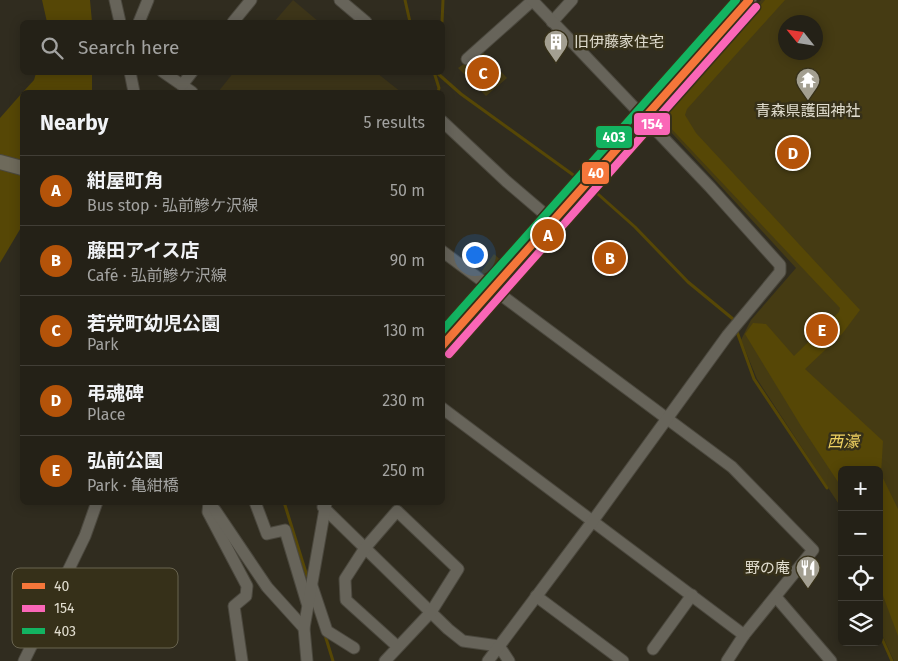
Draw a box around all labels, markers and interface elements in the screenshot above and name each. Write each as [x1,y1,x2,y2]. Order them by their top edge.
north arrow [778,15,823,60]
search box [20,20,445,75]
building icon: 旧伊藤家住宅 [543,29,569,63]
place label: 旧伊藤家住宅 [574,33,664,51]
icon: search [38,34,66,62]
text: Search here [78,36,179,59]
pin: C [467,54,499,92]
temple icon: 青森県護国神社 [795,67,821,101]
place label: 青森県護国神社 [755,102,861,120]
text: Nearby [40,110,108,136]
line badge: 154 [633,112,671,136]
text: 5 results [364,113,425,132]
text: 154 [641,116,663,133]
line badge: 403 [595,125,633,149]
text: 403 [602,129,626,146]
pin: D [777,134,809,172]
line badge: 40 [581,161,610,185]
text: 40 [588,165,604,182]
text: 紺屋町角 [87,169,163,192]
text: A [51,181,61,200]
text: 50 m [390,181,425,200]
text: Bus stop · 弘前鰺ケ沢線 [87,196,258,215]
pin: A [532,216,564,254]
text: 藤田アイス店 [87,239,199,262]
pin: B [594,239,626,277]
your location [462,242,488,268]
text: B [51,251,61,270]
text: 90 m [390,251,425,270]
text: Café · 弘前鰺ケ沢線 [87,266,227,285]
pin: E [806,311,838,349]
text: 若党町幼児公園 [87,312,220,335]
text: C [51,321,61,340]
text: 130 m [383,321,425,340]
text: Park [87,335,119,354]
text: 弔魂碑 [87,382,144,405]
text: D [51,391,61,410]
text: 230 m [382,391,425,410]
text: Place [87,405,126,424]
water label: 西濠 [827,432,862,451]
text: 弘前公園 [87,449,163,472]
text: E [52,461,60,480]
text: 250 m [382,461,425,480]
map controls [838,466,883,646]
button: + [838,466,883,511]
text: Park · 亀紺橋 [87,476,179,495]
button: − [838,511,883,556]
restaurant icon: 野の庵 [795,555,821,589]
button: locate [838,556,883,601]
place label: 野の庵 [745,559,790,577]
legend [12,568,178,648]
text: 40 [54,578,69,595]
text: 154 [54,600,75,617]
button: layers [838,601,883,646]
text: 403 [54,623,76,640]

